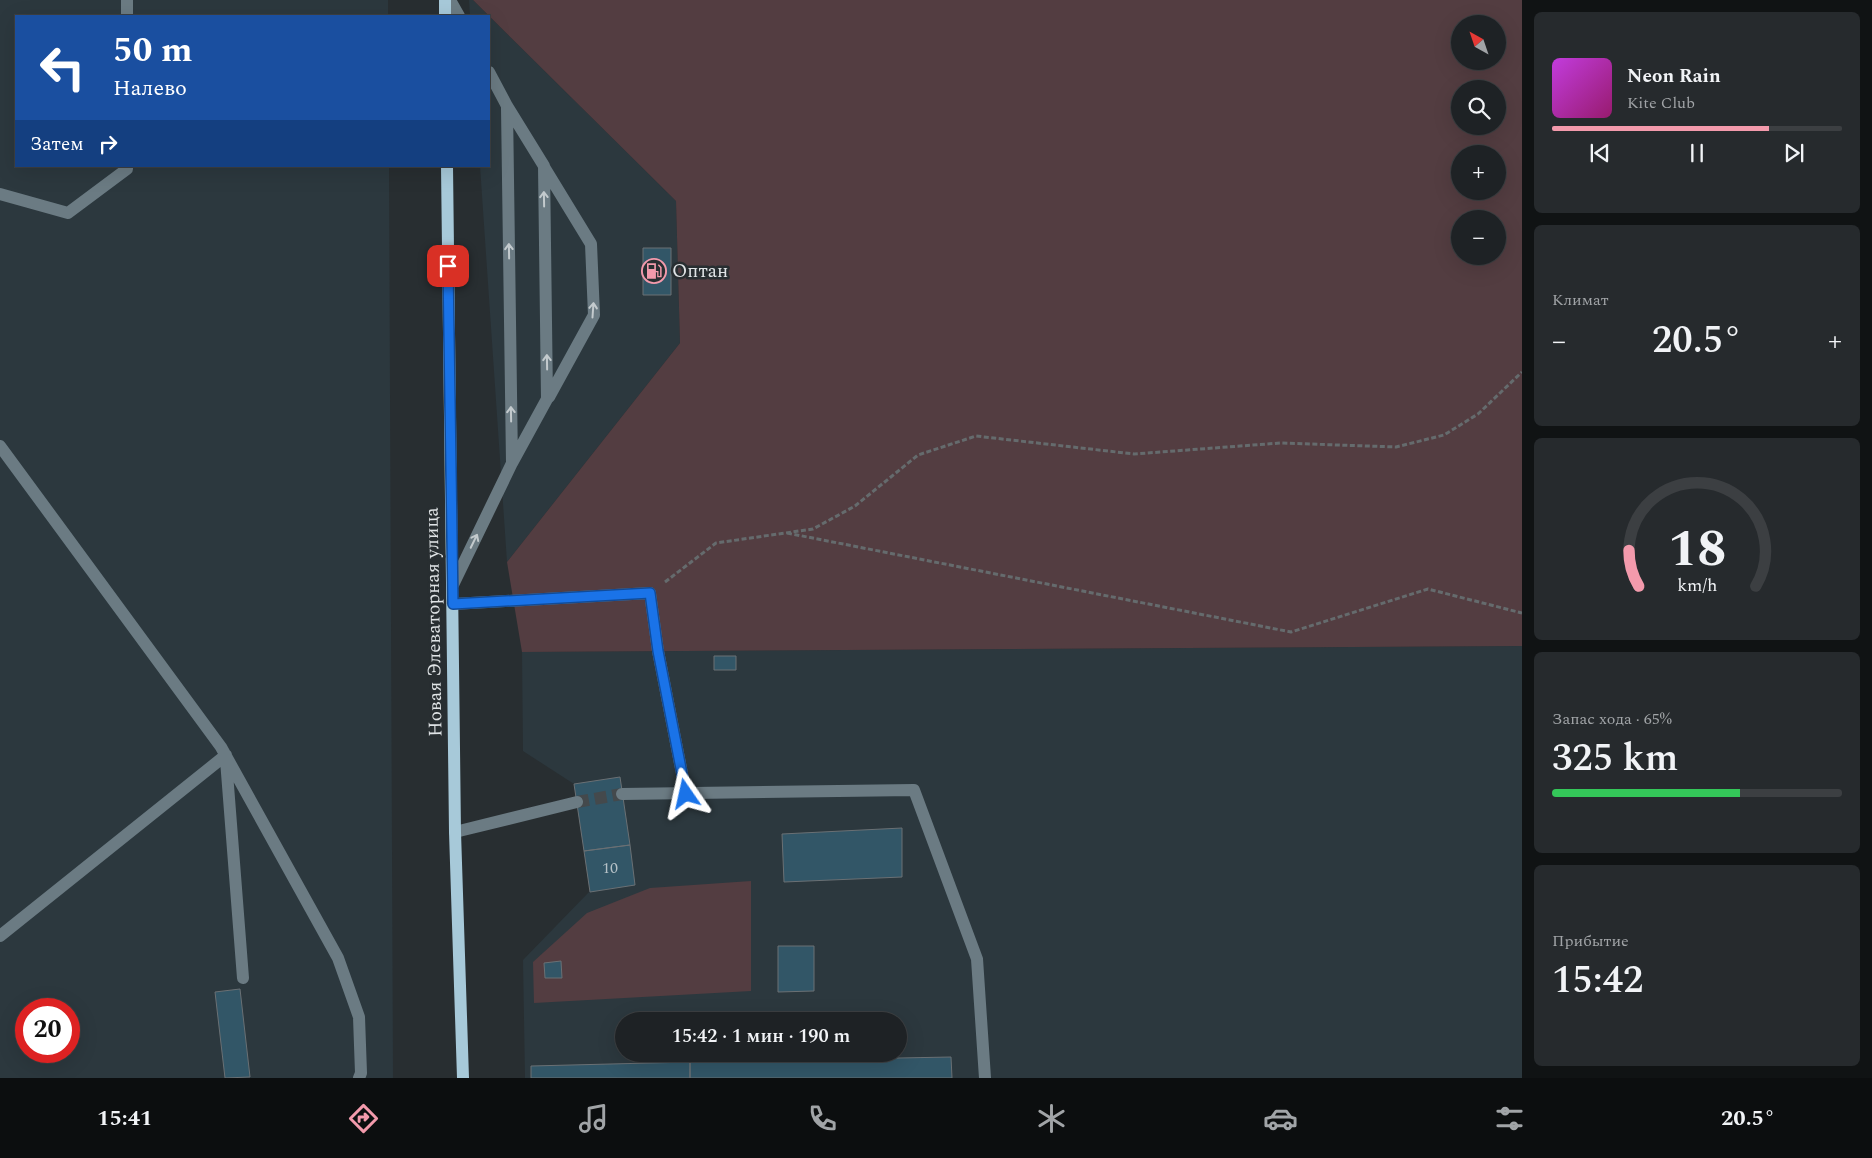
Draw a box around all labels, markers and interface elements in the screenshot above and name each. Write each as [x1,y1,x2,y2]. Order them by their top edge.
north arrow [1451,15,1506,70]
map controls [1451,15,1506,265]
text: 50 m [113,24,193,77]
icon: left [30,35,95,100]
text: Neon Rain [1627,62,1721,91]
text: Налево [113,72,187,105]
button: search [1451,80,1506,135]
text: Kite Club [1627,91,1695,115]
text: Затем [30,130,84,159]
icon: right [94,130,122,158]
icon: previous [1586,139,1614,167]
icon: pause [1683,139,1711,167]
icon: next [1780,139,1808,167]
button: + [1451,145,1506,200]
one-way arrow [539,192,549,208]
button: − [1451,210,1506,265]
one-way arrow [504,244,514,260]
pin [427,245,469,287]
icon: arrive [434,252,462,280]
place label: Оптан [672,257,728,286]
fuel station icon: Оптан [641,258,667,284]
text: Климат [1552,288,1609,312]
one-way arrow [588,302,597,318]
text: 20.5° [1652,312,1742,370]
text: − [1552,320,1566,363]
text: + [1828,320,1842,363]
one-way arrow [542,354,552,370]
one-way arrow [506,406,516,422]
street label: Новая Элеваторная улица [417,506,451,737]
text: 18 [1668,510,1726,589]
one-way arrow [469,534,479,549]
text: km/h [1677,572,1717,599]
text: Запас хода · 65% [1552,707,1672,731]
text: 325 km [1552,730,1678,788]
position arrow [659,767,711,819]
house number: 10 [602,856,618,880]
text: Прибытие [1552,929,1629,953]
text: 15:42 [1552,952,1643,1010]
speed limit sign: 20 [15,998,80,1063]
text: 15:42 · 1 мин · 190 m [672,1022,850,1051]
icon: directions [346,1101,381,1136]
icon: music [576,1101,611,1136]
icon: phone [805,1101,840,1136]
icon: climate [1034,1101,1069,1136]
icon: car [1263,1101,1298,1136]
icon: filters [1492,1101,1527,1136]
text: 15:41 [97,1102,152,1135]
text: 20.5° [1721,1102,1775,1135]

